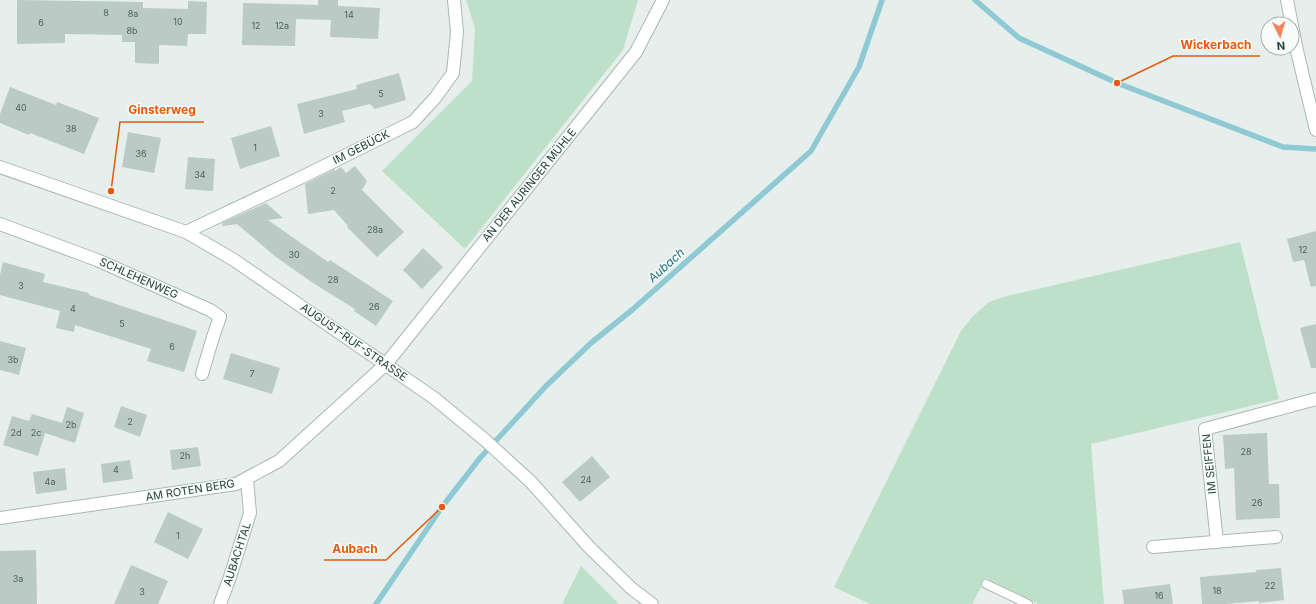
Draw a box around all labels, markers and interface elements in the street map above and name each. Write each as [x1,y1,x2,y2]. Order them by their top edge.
house number: 8 [103,7,109,18]
house number: 8a [128,8,138,19]
house number: 14 [344,9,354,20]
house number: 10 [173,16,183,27]
north arrow [1260,16,1300,56]
house number: 6 [38,17,44,28]
house number: 12 [251,20,261,31]
house number: 12a [275,20,289,31]
house number: 8b [126,25,138,36]
callout: Wickerbach [1173,32,1260,56]
text: Wickerbach [1181,37,1251,52]
text: N [1276,39,1286,53]
house number: 5 [378,88,384,99]
callout: Ginsterweg [120,98,204,122]
house number: 40 [15,102,27,113]
text: Ginsterweg [128,102,196,117]
house number: 3 [318,108,324,119]
house number: 38 [65,123,77,134]
street label: AN DER AURINGER MÜHLE [479,126,579,244]
street label: IM GEBÜCK [330,127,392,167]
house number: 1 [253,142,257,153]
house number: 36 [135,148,147,159]
house number: 34 [194,169,206,180]
house number: 2 [330,185,336,196]
house number: 28a [367,224,383,235]
house number: 12 [1298,244,1308,255]
water label: Aubach [644,245,687,286]
house number: 30 [288,249,300,260]
street label: SCHLEHENWEG [97,254,181,302]
house number: 28 [327,274,339,285]
house number: 3 [18,280,24,291]
street label: AUGUST-RUF-STRASSE [298,300,410,384]
house number: 26 [368,301,380,312]
house number: 4 [70,303,76,314]
house number: 5 [119,318,125,329]
house number: 6 [169,341,175,352]
house number: 3b [7,354,19,365]
house number: 7 [249,368,255,379]
house number: 2 [127,416,133,427]
house number: 2b [66,419,77,430]
house number: 2d [11,427,22,438]
house number: 2c [31,427,41,438]
street label: IM SEIFFEN [1199,433,1219,495]
house number: 28 [1240,446,1252,457]
house number: 2h [180,450,190,461]
house number: 4 [113,464,119,475]
house number: 24 [580,474,592,485]
house number: 4a [45,476,55,487]
street label: AM ROTEN BERG [144,476,236,504]
house number: 26 [1251,497,1263,508]
street label: AUBACHTAL [220,520,254,588]
house number: 1 [176,530,180,541]
callout: Aubach [324,536,386,560]
text: Aubach [332,541,378,556]
house number: 3a [13,573,23,584]
house number: 22 [1265,580,1275,591]
house number: 18 [1212,585,1222,596]
house number: 3 [139,586,145,597]
house number: 16 [1154,590,1164,601]

